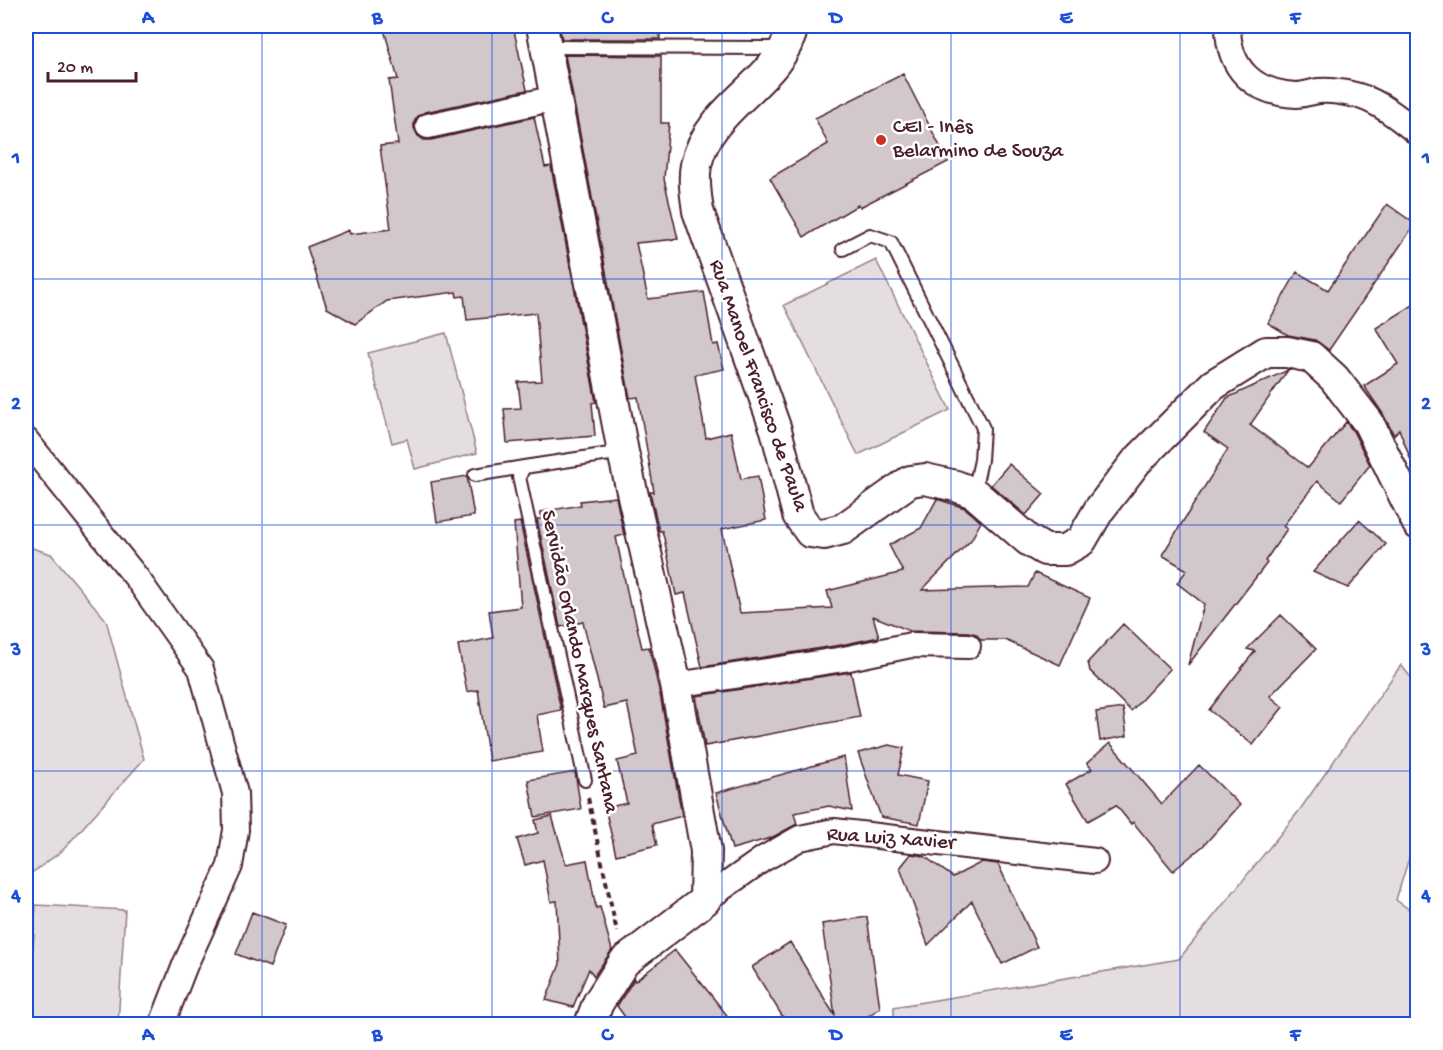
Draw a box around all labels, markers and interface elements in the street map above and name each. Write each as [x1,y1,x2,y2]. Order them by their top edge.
text: A [141,8,156,31]
text: B [371,8,383,31]
text: C [601,8,615,31]
text: D [827,8,843,31]
text: E [1060,8,1074,31]
text: F [1289,8,1302,31]
scale bar [48,45,136,83]
text: 20 m [57,58,93,79]
place label: CEI - Inês Belarmino de Souza [892,116,1064,165]
marker: CEI - Inês Belarmino de Souza [874,133,888,147]
text: 1 [11,148,20,171]
text: 1 [1421,148,1430,171]
street label: Rua Manoel Francisco de Paula [702,257,812,517]
text: 2 [11,394,21,417]
text: 2 [1421,394,1431,417]
street label: Servidão Orlando Marques Santana [534,508,623,817]
text: 3 [10,640,21,663]
text: 3 [1420,640,1431,663]
street label: Rua Luiz Xavier [826,823,958,857]
text: 4 [10,886,21,909]
text: 4 [1420,886,1431,909]
text: A [141,1025,156,1048]
text: B [371,1025,383,1048]
text: C [601,1025,615,1048]
text: D [827,1025,843,1048]
text: E [1060,1025,1074,1048]
text: F [1289,1025,1302,1048]

